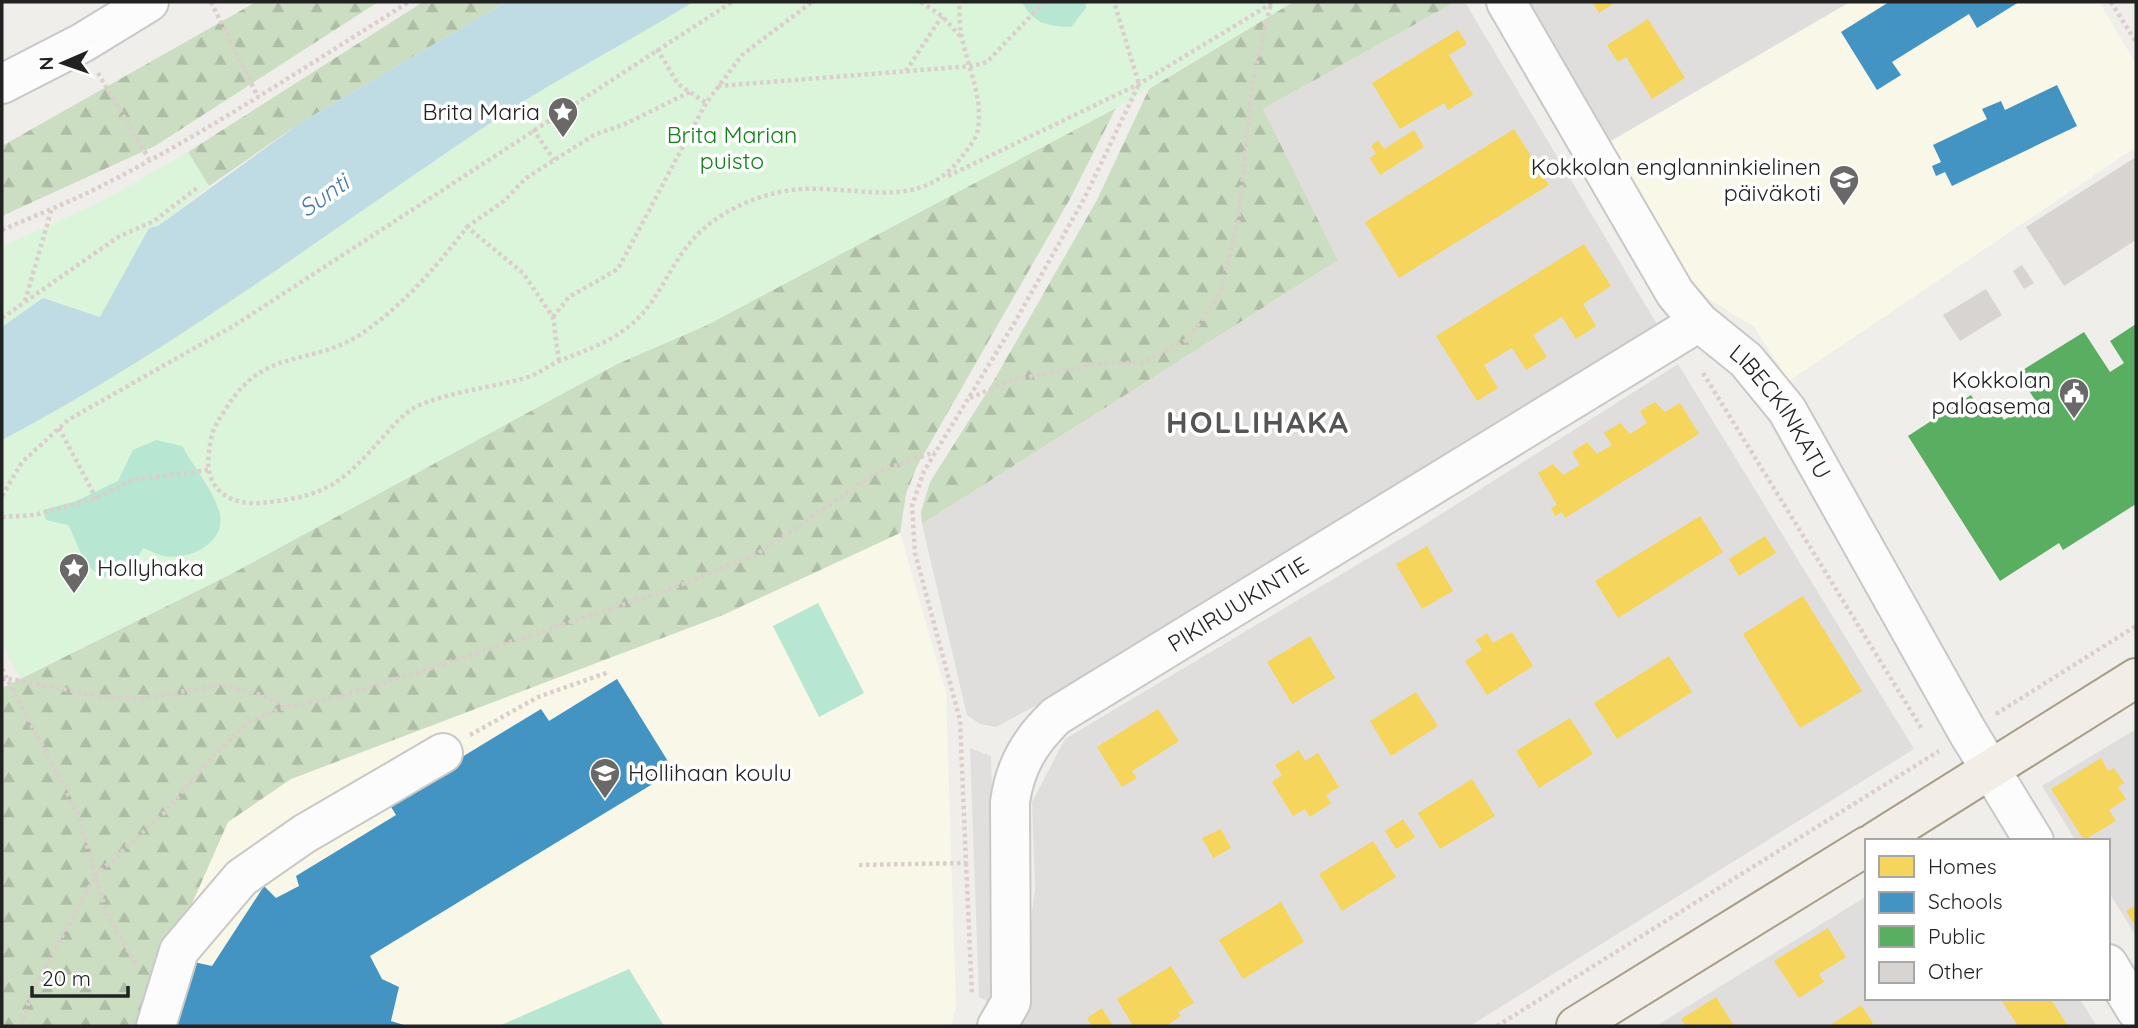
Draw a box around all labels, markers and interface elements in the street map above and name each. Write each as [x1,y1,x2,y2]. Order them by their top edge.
north arrow [28,28,98,98]
text: N [34,56,58,71]
place icon: Brita Maria [546,95,580,139]
place label: Brita Maria [423,97,540,126]
park label: Brita Marian puisto [667,120,797,175]
place label: Kokkolan englanninkielinen päiväkoti [1531,152,1821,207]
school or university icon: Kokkolan englanninkielinen päiväkoti [1827,163,1861,207]
water label: Sunti [293,166,357,223]
street label: LIBECKINKATU [1724,338,1838,484]
place label: Kokkolan paloasema [1932,365,2051,420]
public building icon: Kokkolan paloasema [2057,376,2091,420]
district label: HOLLIHAKA [1166,403,1350,441]
street label: PIKIRUUKINTIE [1162,550,1314,658]
place icon: Hollyhaka [57,551,91,595]
place label: Hollyhaka [97,553,204,582]
school or university icon: Hollihaan koulu [588,756,622,800]
place label: Hollihaan koulu [628,758,792,787]
legend [1865,839,2110,1000]
text: Homes [1928,853,1997,879]
text: Schools [1928,888,2003,914]
text: Public [1928,923,1985,949]
scale bar [32,954,128,998]
text: Other [1928,958,1983,984]
text: 20 m [42,965,91,991]

